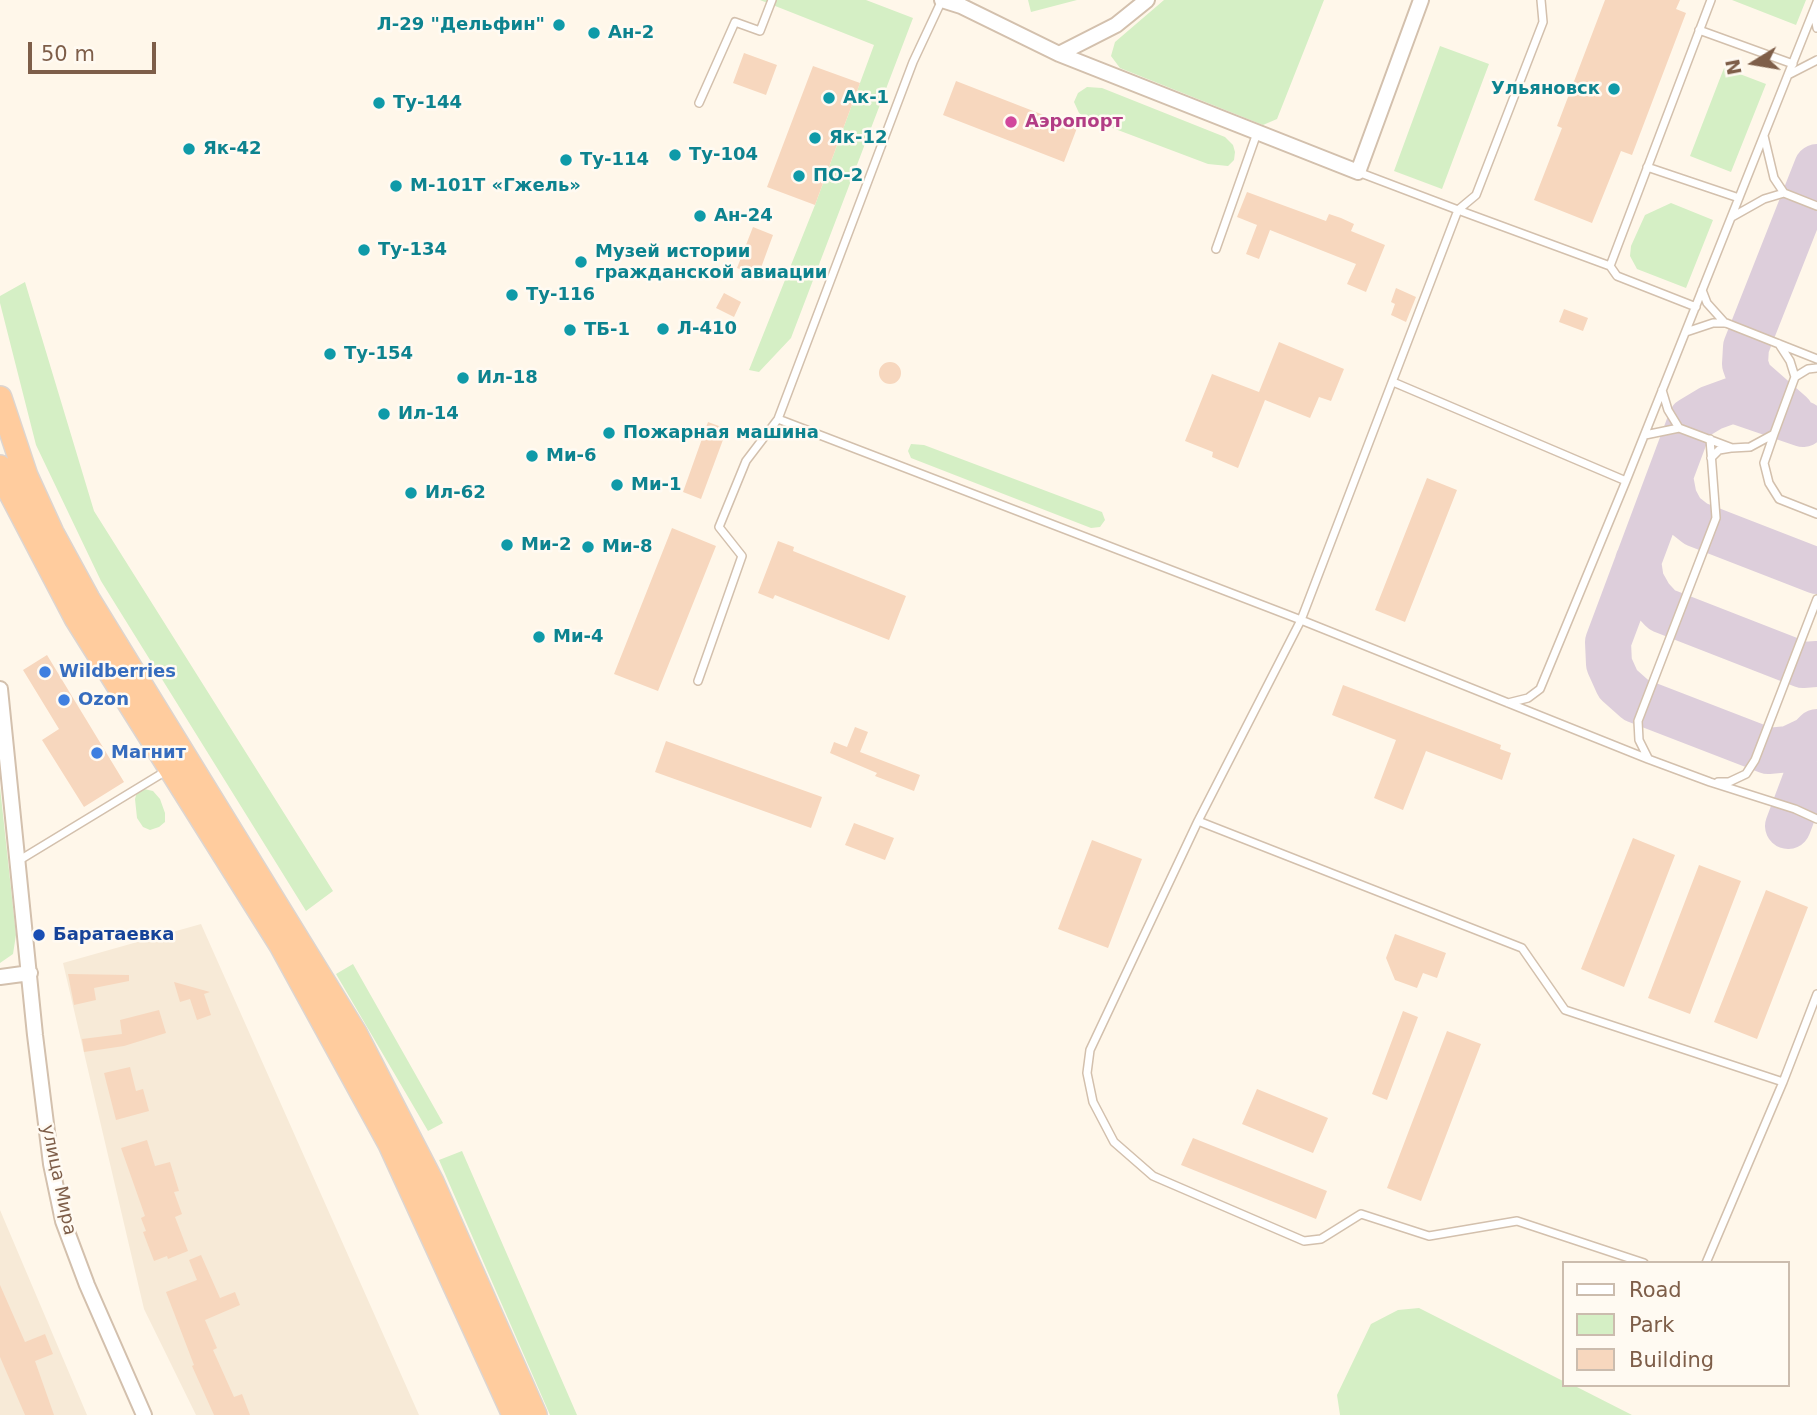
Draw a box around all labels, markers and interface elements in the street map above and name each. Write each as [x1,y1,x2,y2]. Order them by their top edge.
place label: Л-29 "Дельфин" [377,14,545,36]
marker: Л-29 "Дельфин" [551,17,567,33]
place label: Ан-2 [608,22,654,44]
marker: Ан-2 [586,25,602,41]
scale bar [32,28,159,72]
north arrow [1719,28,1789,98]
text: 50 m [41,42,95,66]
text: N [1721,57,1746,77]
place label: Ульяновск [1491,78,1600,100]
marker: Ульяновск [1606,81,1622,97]
place label: Ак-1 [843,87,889,109]
marker: Ак-1 [821,90,837,106]
place label: Ту-144 [393,92,462,114]
marker: Ту-144 [371,95,387,111]
place label: Аэропорт [1025,111,1123,133]
marker: Аэропорт [1003,114,1019,130]
place label: Як-12 [829,127,888,149]
marker: Як-12 [807,130,823,146]
place label: Як-42 [203,138,262,160]
marker: Як-42 [181,141,197,157]
place label: Ту-104 [689,144,758,166]
marker: Ту-104 [667,147,683,163]
place label: Ту-114 [580,149,649,171]
marker: Ту-114 [558,152,574,168]
place label: ПО-2 [813,165,863,187]
marker: ПО-2 [791,168,807,184]
place label: М-101Т «Гжель» [410,175,581,197]
marker: М-101Т «Гжель» [388,178,404,194]
place label: Ан-24 [714,205,773,227]
marker: Ан-24 [692,208,708,224]
place label: Ту-134 [378,239,447,261]
place label: Музей истории гражданской авиации [595,241,827,284]
marker: Ту-134 [356,242,372,258]
marker: Музей истории гражданской авиации [573,254,589,270]
place label: Ту-116 [526,284,595,306]
marker: Ту-116 [504,287,520,303]
place label: Л-410 [677,318,737,340]
place label: ТБ-1 [584,319,630,341]
marker: Л-410 [655,321,671,337]
marker: ТБ-1 [562,322,578,338]
place label: Ту-154 [344,343,413,365]
marker: Ту-154 [322,346,338,362]
place label: Ил-18 [477,367,538,389]
marker: Ил-18 [455,370,471,386]
place label: Ил-14 [398,403,459,425]
marker: Ил-14 [376,406,392,422]
place label: Пожарная машина [623,422,819,444]
marker: Пожарная машина [601,425,617,441]
place label: Ми-6 [546,445,597,467]
marker: Ми-6 [524,448,540,464]
place label: Ми-1 [631,474,682,496]
marker: Ми-1 [609,477,625,493]
place label: Ил-62 [425,482,486,504]
marker: Ил-62 [403,485,419,501]
place label: Ми-2 [521,534,572,556]
place label: Ми-8 [602,536,653,558]
marker: Ми-2 [499,537,515,553]
marker: Ми-8 [580,539,596,555]
place label: Ми-4 [553,626,604,648]
marker: Ми-4 [531,629,547,645]
place label: Wildberries [59,661,176,683]
marker: Wildberries [37,664,53,680]
place label: Ozon [78,689,129,711]
marker: Ozon [56,692,72,708]
place label: Магнит [111,742,186,764]
marker: Магнит [89,745,105,761]
place label: Баратаевка [53,924,174,946]
marker: Баратаевка [31,927,47,943]
street label: улица Мира [36,1123,80,1237]
legend [1562,1261,1789,1387]
text: Road [1629,1278,1682,1302]
text: Park [1629,1313,1674,1337]
text: Building [1629,1348,1714,1372]

